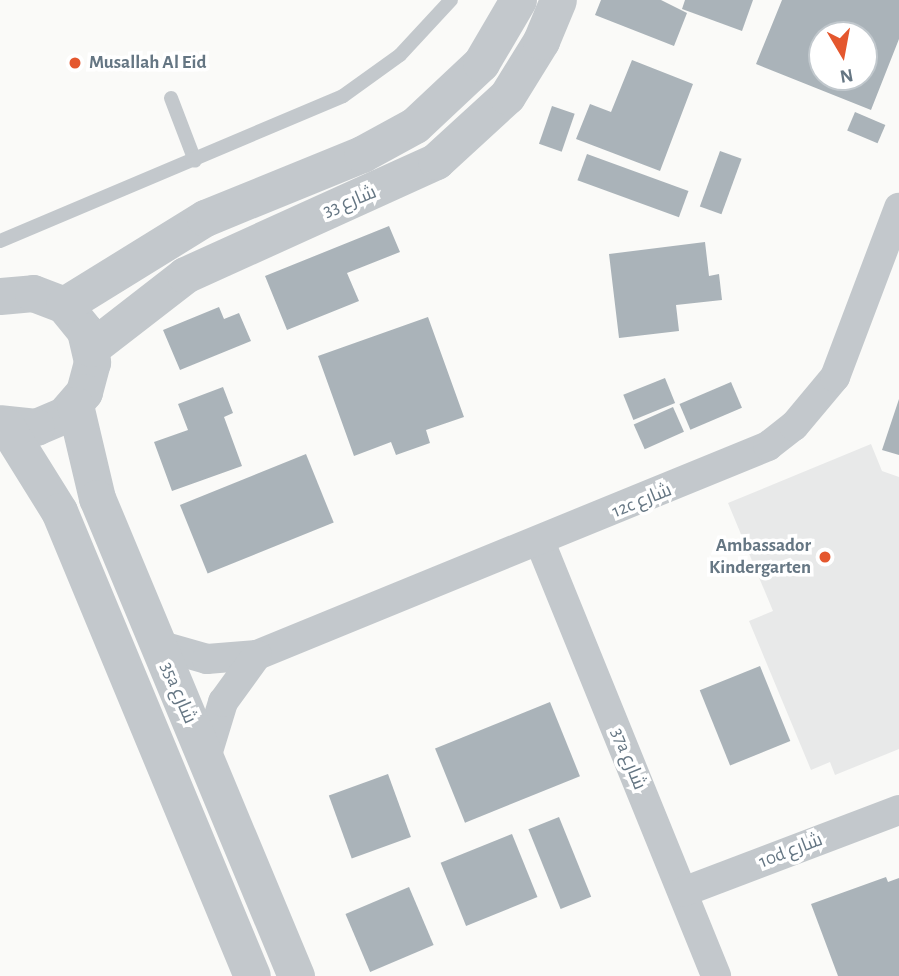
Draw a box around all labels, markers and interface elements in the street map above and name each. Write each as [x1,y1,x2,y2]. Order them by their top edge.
north arrow [808,21,878,91]
place label: Musallah Al Eid [89,52,206,74]
marker: Musallah Al Eid [67,55,83,71]
text: N [838,65,855,86]
street label: شارع 33 [320,181,380,223]
street label: 12c شارع [609,479,675,523]
place label: Ambassador Kindergarten [709,535,811,579]
marker: Ambassador Kindergarten [817,549,833,565]
street label: 35a شارع [155,659,201,727]
street label: 37a شارع [605,725,651,793]
street label: 10d شارع [756,828,826,874]

